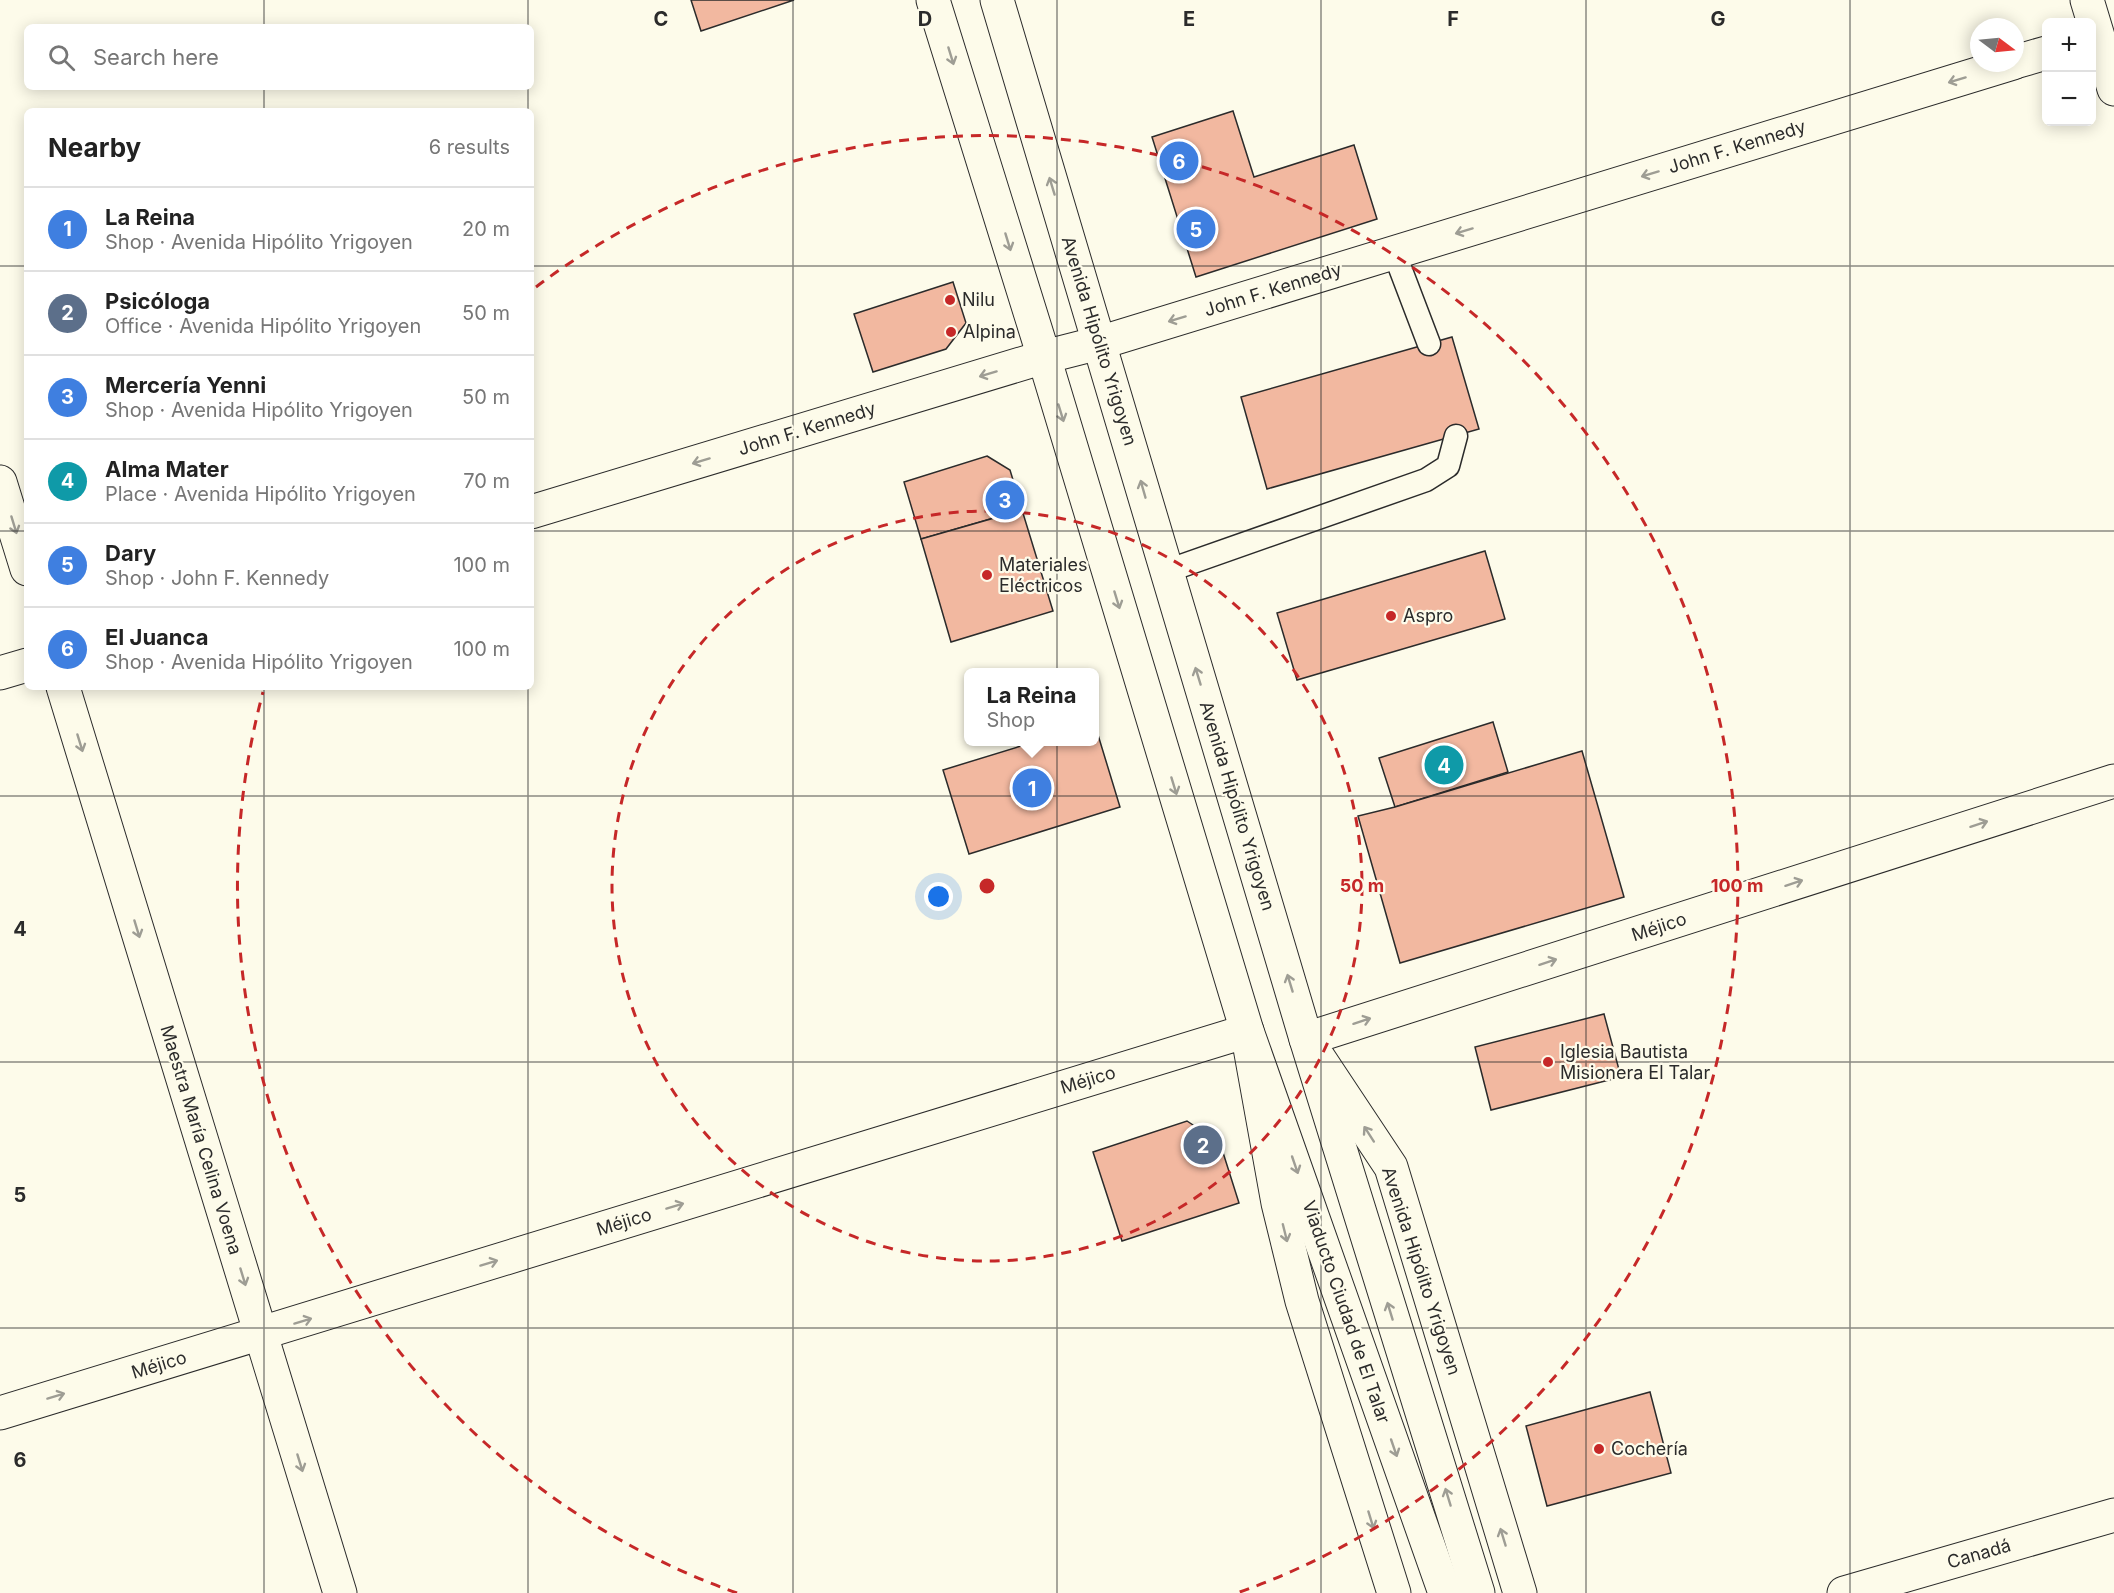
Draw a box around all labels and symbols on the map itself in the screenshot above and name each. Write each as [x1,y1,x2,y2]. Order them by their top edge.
text: C [654,7,668,31]
text: D [918,7,932,31]
text: E [1183,7,1195,31]
text: F [1447,7,1459,31]
text: G [1710,7,1726,31]
north arrow [1970,18,2024,72]
one-way arrow [946,46,957,65]
one-way arrow [1948,75,1967,86]
street label: John F. Kennedy [1666,116,1808,177]
pin: 6 [1160,138,1198,184]
one-way arrow [1641,169,1660,180]
one-way arrow [1046,177,1057,196]
pin: 5 [1176,206,1216,252]
one-way arrow [1455,226,1474,237]
one-way arrow [1004,232,1015,251]
street label: Avenida Hipólito Yrigoyen [1058,234,1141,448]
street label: John F. Kennedy [1202,259,1344,320]
place label: Nilu [962,289,995,310]
marker: Nilu [943,293,957,307]
one-way arrow [1168,314,1187,325]
place label: Alpina [963,321,1016,342]
marker: Alpina [944,325,958,339]
one-way arrow [979,369,998,380]
street label: John F. Kennedy [736,398,878,459]
one-way arrow [1056,403,1067,422]
one-way arrow [692,456,711,467]
pin: 3 [986,478,1024,522]
one-way arrow [1136,480,1148,499]
one-way arrow [9,515,20,534]
place label: Materiales Eléctricos [999,554,1087,596]
marker: Materiales Eléctricos [980,568,994,582]
one-way arrow [1112,590,1123,609]
place label: Aspro [1403,605,1453,626]
marker: Aspro [1384,609,1398,623]
one-way arrow [1192,666,1203,685]
street label: Avenida Hipólito Yrigoyen [1196,699,1279,913]
one-way arrow [75,733,86,752]
pin: 4 [1424,742,1464,788]
pin: 1 [1012,766,1052,810]
one-way arrow [1169,776,1180,795]
one-way arrow [1969,818,1988,829]
text: 50 m [1340,875,1384,896]
text: 100 m [1711,875,1763,896]
centre of rings [977,876,997,896]
one-way arrow [1784,877,1803,888]
your location [924,882,953,911]
street label: Méjico [1629,908,1689,945]
text: 4 [13,917,27,941]
one-way arrow [132,920,143,939]
one-way arrow [1538,956,1557,967]
one-way arrow [1284,974,1295,993]
one-way arrow [1352,1015,1371,1026]
street label: Maestra María Celina Voena [157,1023,246,1257]
place label: Iglesia Bautista Misionera El Talar [1560,1041,1710,1083]
marker: Iglesia Bautista Misionera El Talar [1541,1055,1555,1069]
street label: Méjico [1058,1061,1118,1098]
pin: 2 [1184,1122,1222,1168]
one-way arrow [1363,1127,1375,1143]
one-way arrow [1290,1155,1301,1174]
street label: Avenida Hipólito Yrigoyen [1378,1164,1465,1378]
text: 5 [14,1183,26,1207]
street label: Viaducto Ciudad de El Talar [1298,1198,1395,1426]
one-way arrow [666,1200,685,1211]
street label: Méjico [594,1203,654,1240]
one-way arrow [1280,1223,1291,1242]
one-way arrow [479,1257,498,1268]
one-way arrow [238,1267,249,1286]
one-way arrow [1384,1302,1395,1321]
one-way arrow [293,1315,312,1326]
street label: Méjico [129,1346,189,1383]
one-way arrow [46,1390,65,1401]
one-way arrow [1390,1438,1401,1457]
place label: Cochería [1611,1438,1688,1459]
marker: Cochería [1592,1442,1606,1456]
text: 6 [14,1448,27,1472]
one-way arrow [295,1453,306,1472]
one-way arrow [1442,1488,1453,1507]
one-way arrow [1366,1510,1377,1529]
one-way arrow [1497,1528,1508,1547]
street label: Canadá [1945,1534,2013,1573]

